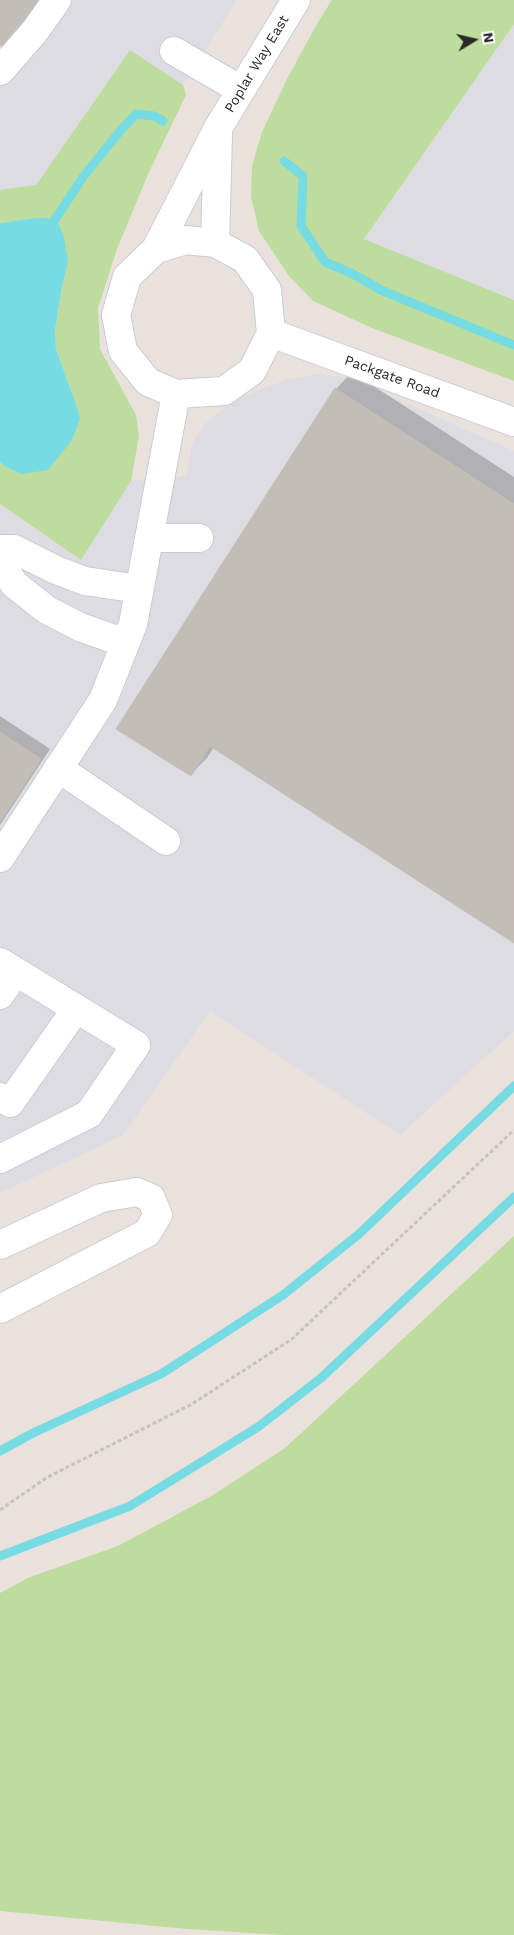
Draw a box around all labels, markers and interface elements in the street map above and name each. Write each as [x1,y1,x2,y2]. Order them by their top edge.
street label: Poplar Way East [221,12,293,116]
north arrow [449,15,499,65]
text: N [480,31,498,44]
street label: Packgate Road [342,352,442,402]

